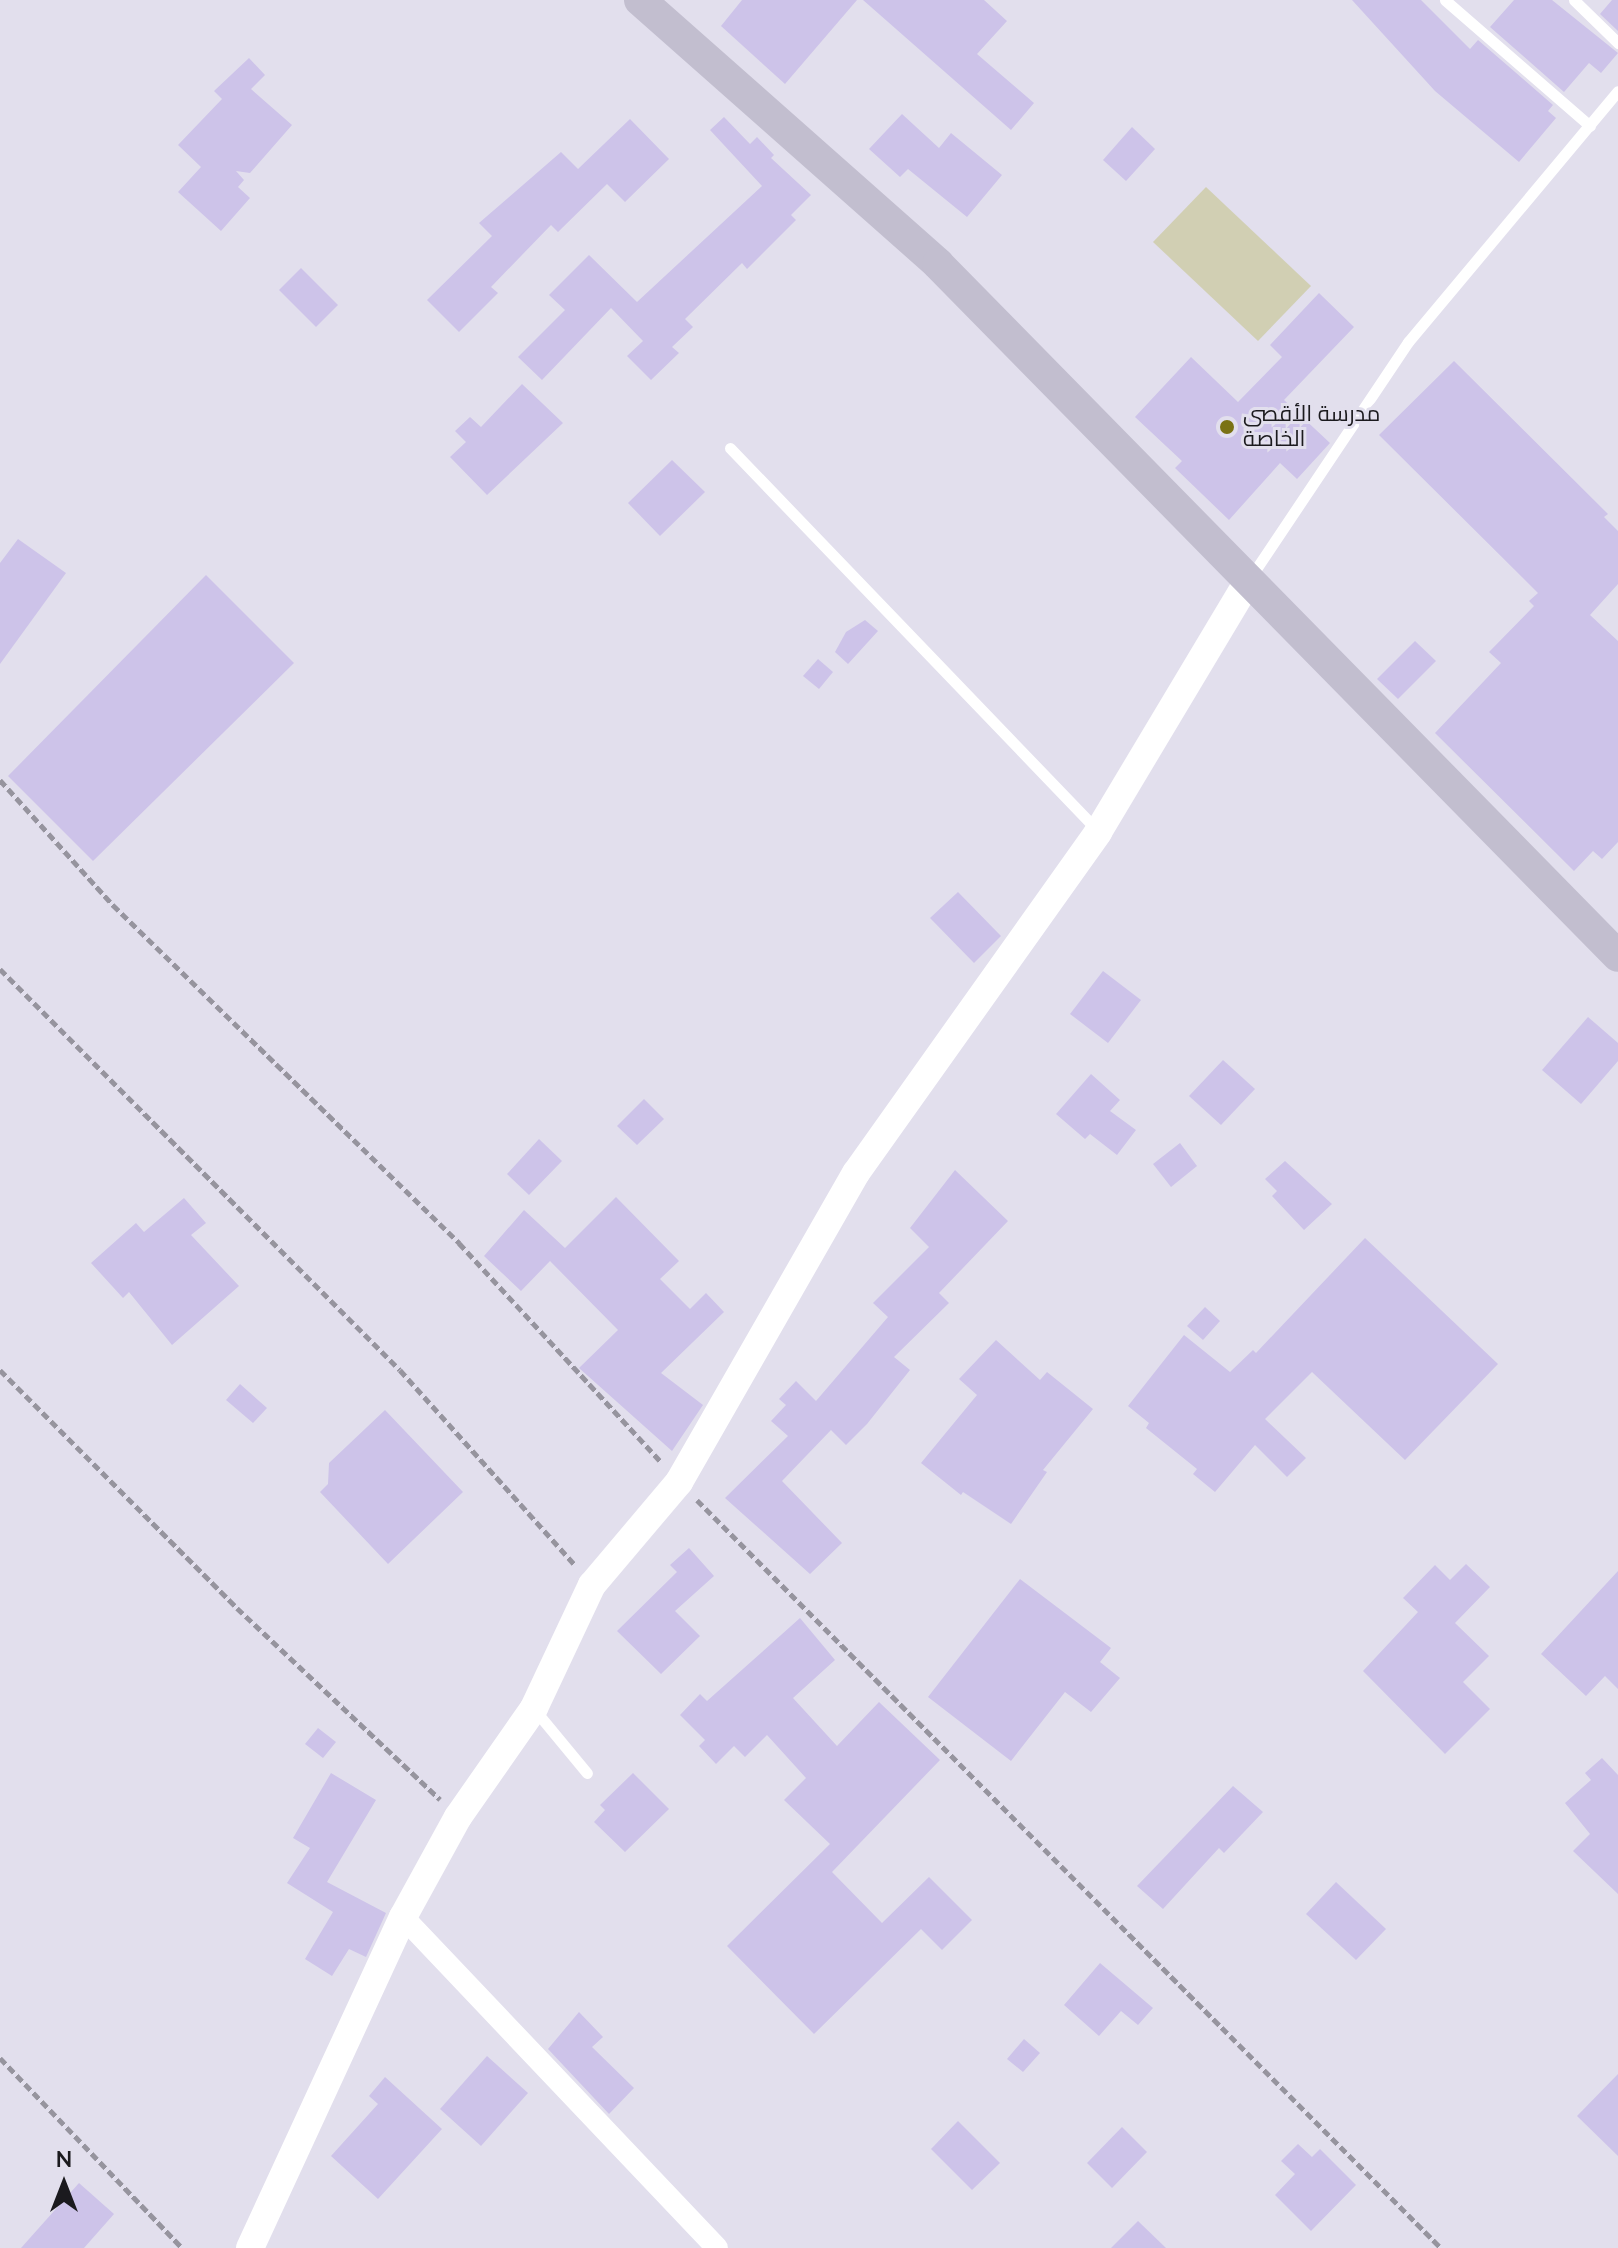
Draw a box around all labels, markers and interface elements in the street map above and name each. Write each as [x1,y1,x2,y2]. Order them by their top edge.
place label: مدرسة الأقصى الخاصة [1243,401,1380,452]
marker: مدرسة الأقصى الخاصة [1218,418,1236,436]
north arrow [24,2144,104,2224]
text: N [56,2145,72,2175]

